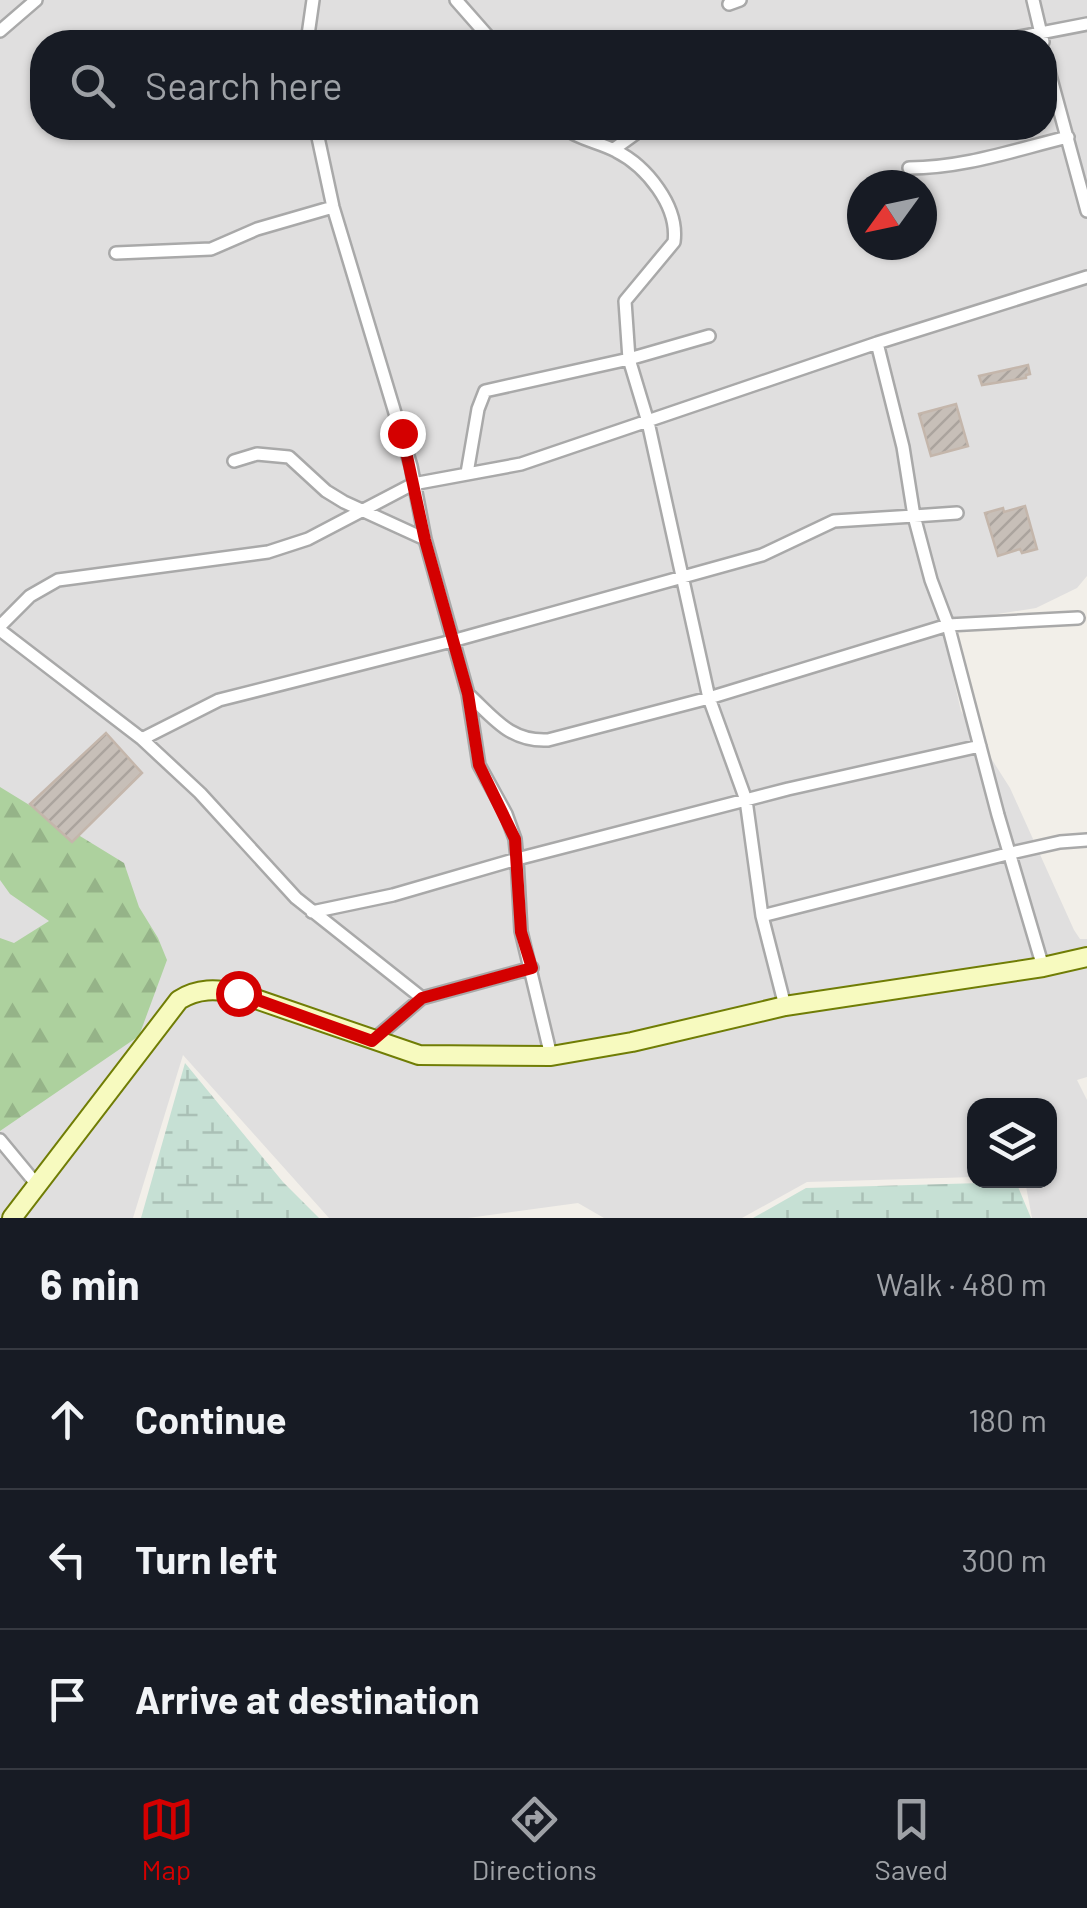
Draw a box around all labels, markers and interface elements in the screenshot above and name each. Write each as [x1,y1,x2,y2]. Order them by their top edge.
search box [30,30,1057,140]
icon: search [65,58,120,113]
text: Search here [145,62,343,108]
north arrow [847,170,937,260]
route end [380,411,426,457]
route start [216,971,262,1017]
map controls [967,1098,1057,1188]
button: layers [967,1098,1057,1188]
text: 6 min [40,1258,140,1308]
text: Walk · 480 m [876,1264,1047,1302]
icon: ahead [40,1392,95,1447]
text: Continue [135,1396,286,1442]
text: 180 m [968,1400,1047,1438]
icon: left [40,1532,95,1587]
text: Turn left [135,1536,278,1582]
text: 300 m [961,1540,1047,1578]
icon: arrive [40,1672,95,1727]
text: Arrive at destination [135,1676,480,1722]
tab: Map [139,1792,194,1886]
tab: Directions [472,1792,597,1886]
tab: Saved [875,1792,948,1886]

